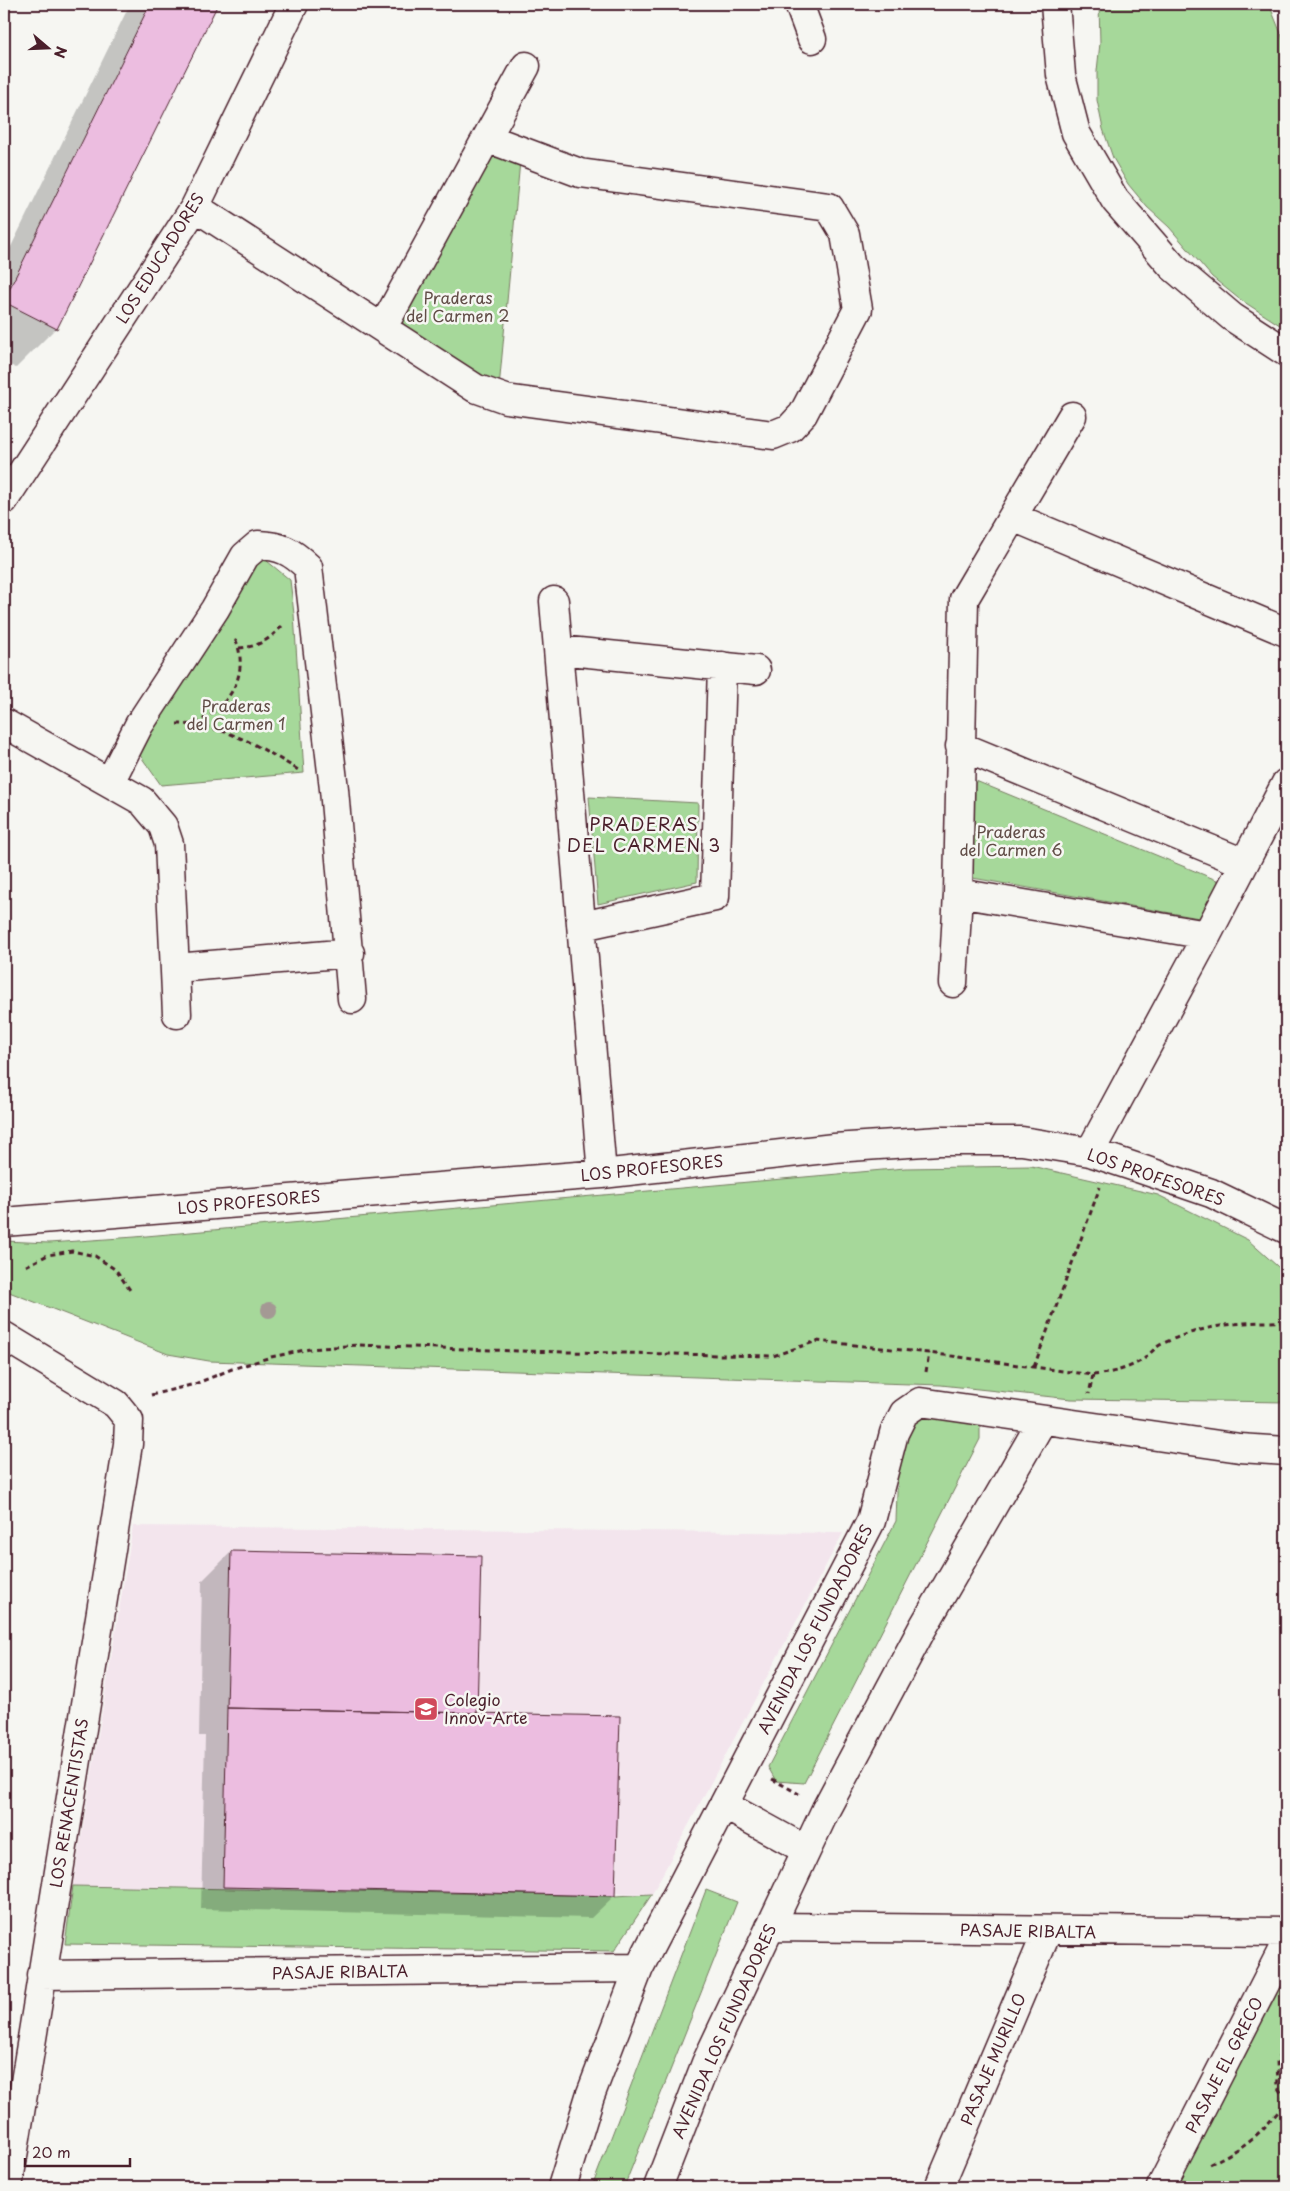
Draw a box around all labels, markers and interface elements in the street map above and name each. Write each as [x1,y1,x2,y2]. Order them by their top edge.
north arrow [22,22,72,72]
text: N [49,44,72,61]
street label: LOS EDUCADORES [109,187,209,328]
park label: Praderas del Carmen 2 [406,285,510,327]
park label: Praderas del Carmen 1 [187,693,285,735]
district label: PRADERAS DEL CARMEN 3 [567,810,721,858]
park label: Praderas del Carmen 6 [959,819,1063,861]
street label: LOS PROFESORES [1084,1141,1228,1211]
street label: LOS PROFESORES [579,1148,725,1186]
street label: LOS PROFESORES [176,1183,322,1219]
street label: AVENIDA LOS FUNDADORES [751,1520,878,1738]
place label: Colegio Innov-Arte [444,1687,528,1729]
school or university icon: Colegio Innov-Arte [413,1696,439,1722]
street label: LOS RENACENTISTAS [43,1716,93,1889]
street label: PASAJE RIBALTA [960,1917,1096,1943]
street label: AVENIDA LOS FUNDADORES [665,1920,781,2142]
street label: PASAJE RIBALTA [272,1958,408,1984]
street label: PASAJE MURILLO [953,1989,1031,2128]
street label: PASAJE EL GRECO [1178,1992,1268,2137]
scale bar [25,2136,130,2168]
text: 20 m [32,2140,71,2163]

